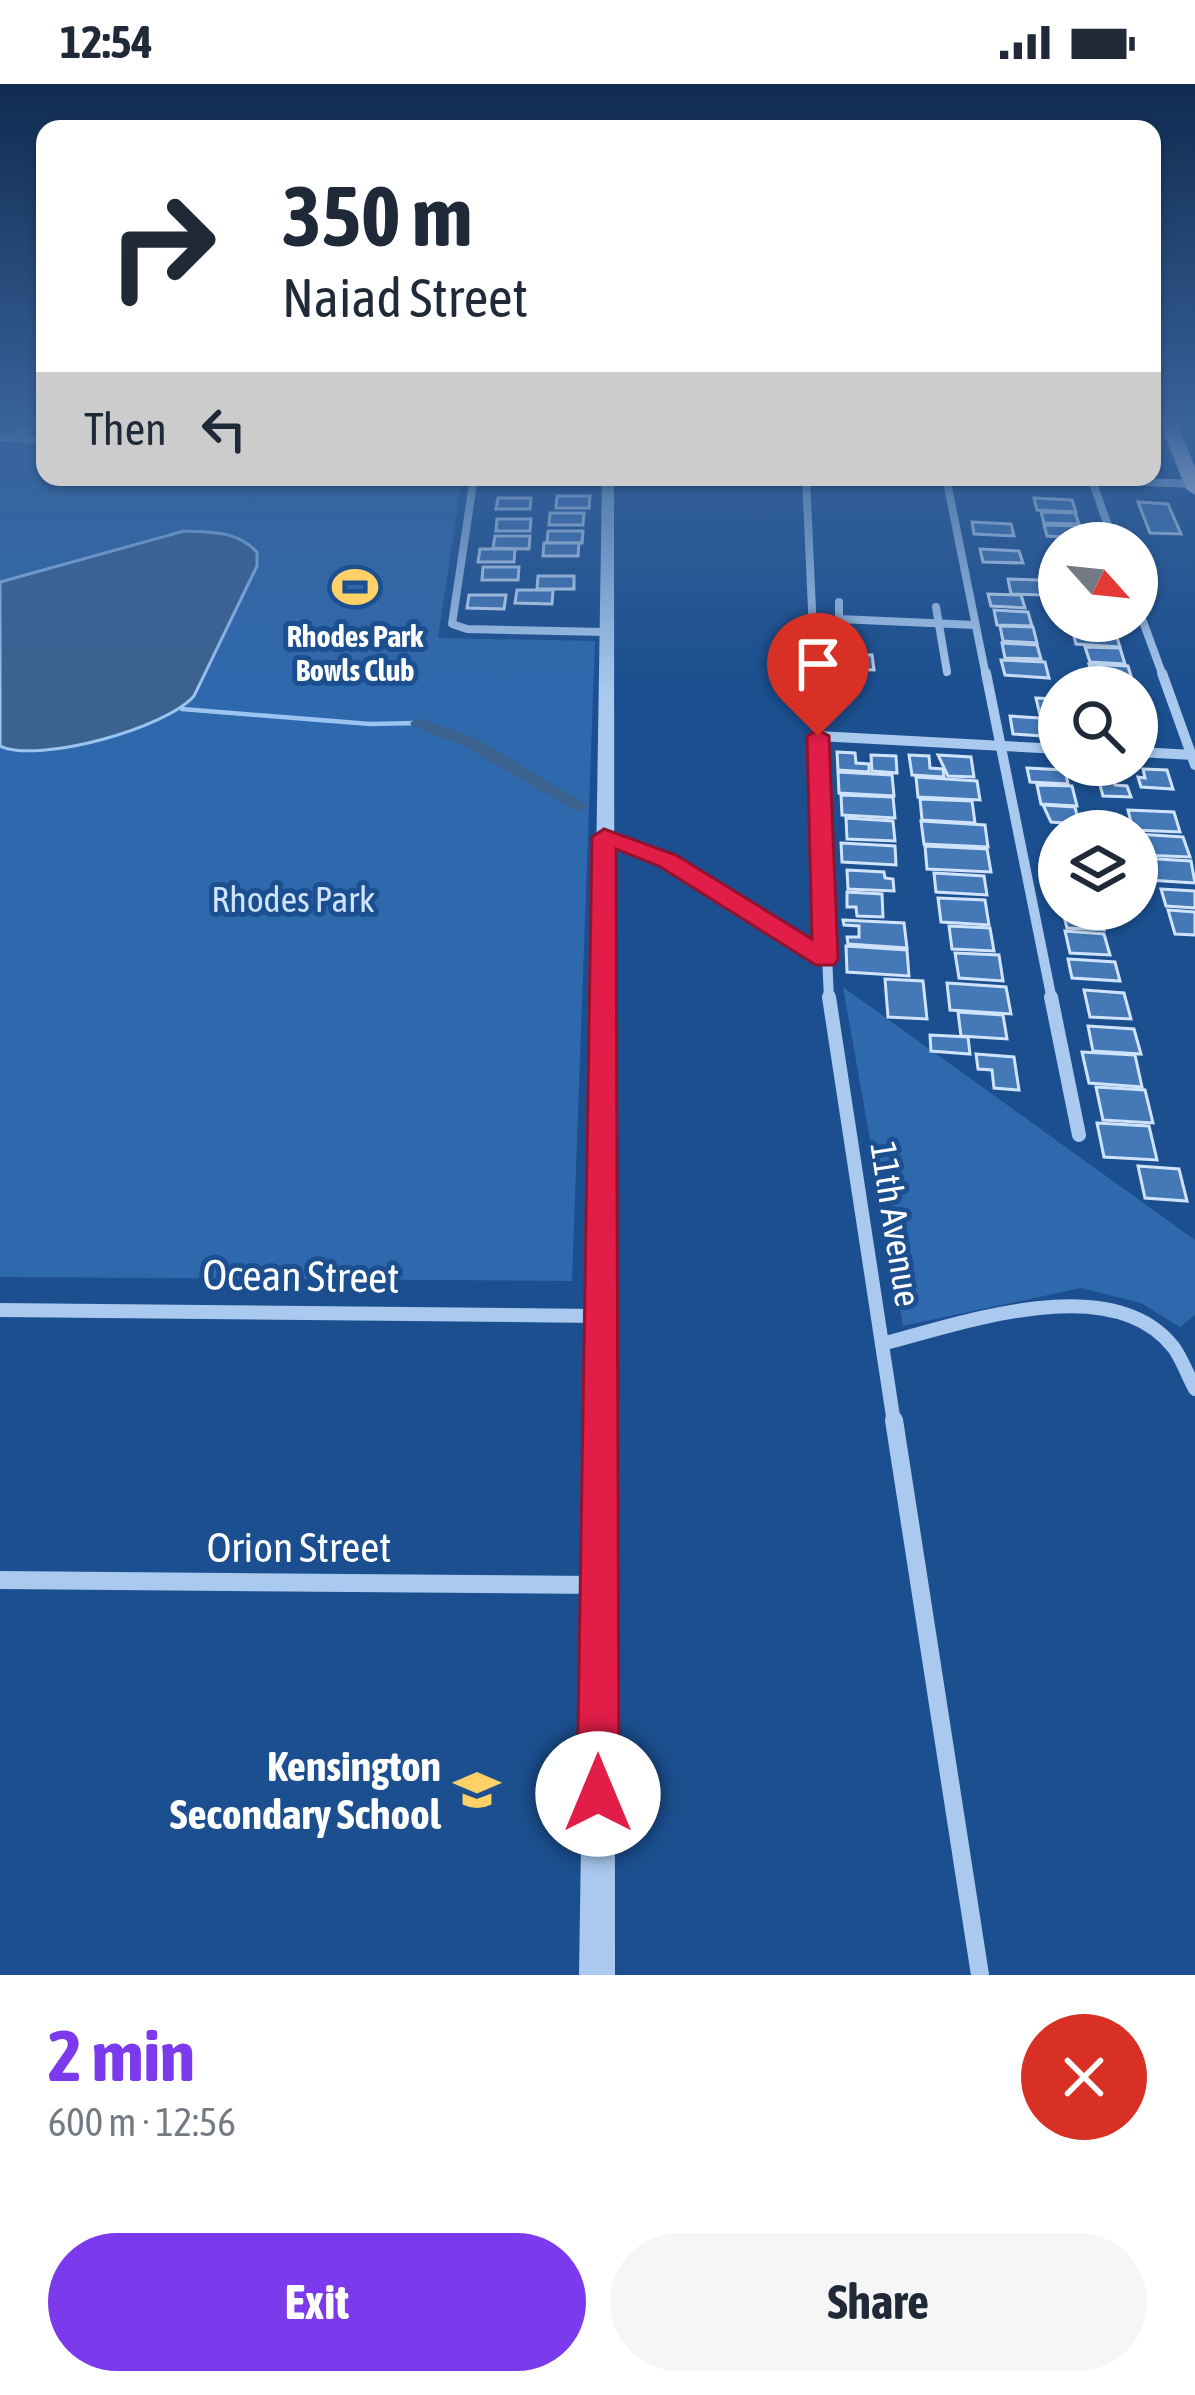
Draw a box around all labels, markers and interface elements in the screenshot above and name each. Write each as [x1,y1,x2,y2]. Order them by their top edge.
text: 12:54 [60,16,153,68]
icon: right [84,168,240,324]
text: 350 m [282,168,472,264]
text: Naiad Street [282,267,528,328]
icon: left [191,396,257,462]
text: Then [84,403,167,455]
north arrow [1038,522,1158,642]
map controls [1038,522,1158,930]
sports icon: Rhodes Park Bowls Club [330,562,380,612]
pin [767,613,869,736]
place label: Rhodes Park Bowls Club [287,619,424,687]
icon: arrive [785,631,851,697]
button: search [1038,666,1158,786]
button: layers [1038,810,1158,930]
park label: Rhodes Park [211,878,375,920]
street label: 11th Avenue [862,1139,930,1309]
street label: Ocean Street [202,1250,400,1302]
street label: Orion Street [207,1523,391,1571]
position arrow [535,1731,661,1857]
place label: Kensington Secondary School [170,1742,442,1838]
school or university icon: Kensington Secondary School [452,1765,502,1815]
text: 2 min [48,2014,195,2096]
button: close [1021,2014,1147,2140]
text: 600 m · 12:56 [48,2100,236,2144]
button: Exit [48,2233,586,2371]
button: Share [610,2233,1147,2371]

